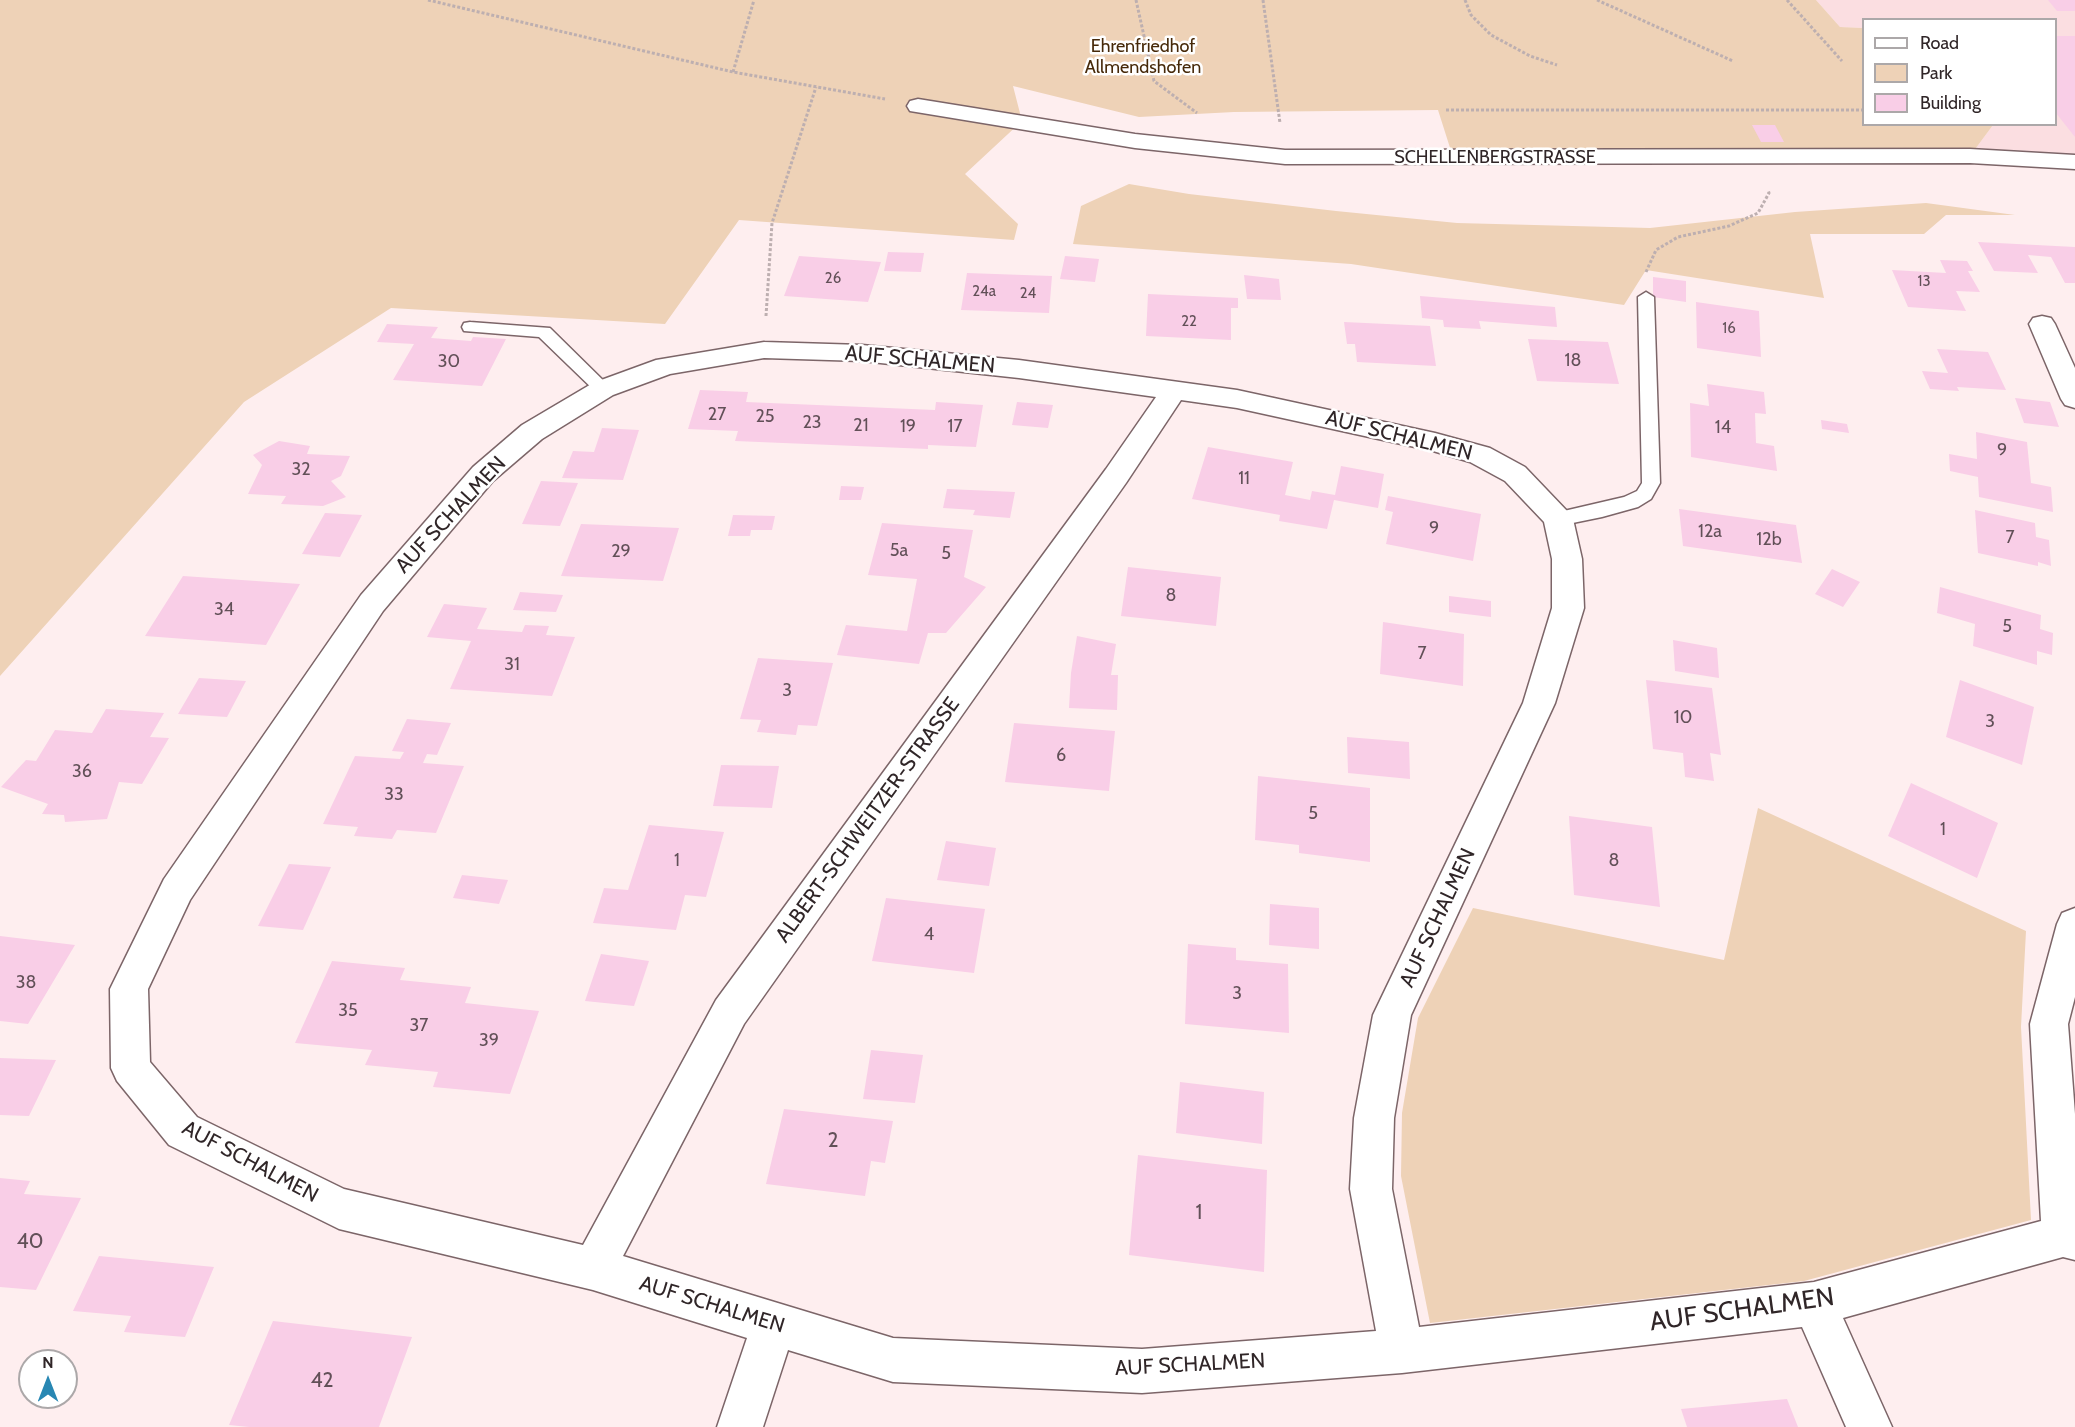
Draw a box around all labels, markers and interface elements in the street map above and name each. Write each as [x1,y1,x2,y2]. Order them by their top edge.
legend [1862,18,2057,126]
text: Road [1920,32,1959,54]
park label: Ehrenfriedhof Allmendshofen [1085,36,1201,78]
text: Park [1920,62,1952,84]
text: Building [1920,92,1981,114]
street label: SCHELLENBERGSTRASSE [1394,147,1596,169]
house number: 26 [825,270,841,288]
house number: 13 [1917,273,1931,291]
house number: 24a [972,283,996,301]
house number: 24 [1020,285,1036,303]
house number: 22 [1181,313,1197,331]
house number: 16 [1722,320,1736,338]
street label: AUF SCHALMEN [844,341,996,379]
house number: 18 [1565,350,1581,372]
house number: 30 [438,351,460,373]
house number: 27 [708,404,726,426]
house number: 25 [755,406,775,428]
street label: AUF SCHALMEN [1323,406,1475,466]
house number: 23 [802,412,822,434]
house number: 21 [853,415,869,437]
house number: 19 [900,416,916,438]
house number: 17 [948,416,962,438]
house number: 14 [1715,417,1731,439]
house number: 9 [1997,440,2007,462]
street label: AUF SCHALMEN [391,451,511,579]
house number: 32 [291,459,311,481]
house number: 11 [1238,468,1250,490]
house number: 9 [1429,518,1439,540]
house number: 12a [1698,521,1722,543]
house number: 7 [2005,527,2015,549]
house number: 12b [1756,529,1782,551]
house number: 5a [890,540,908,562]
house number: 29 [611,541,631,563]
house number: 5 [941,543,951,565]
house number: 8 [1166,585,1176,607]
house number: 34 [214,599,234,621]
house number: 5 [2002,616,2012,638]
house number: 7 [1417,643,1427,665]
house number: 31 [504,654,520,676]
house number: 3 [782,680,792,702]
street label: ALBERT-SCHWEITZER-STRASSE [771,693,965,947]
house number: 10 [1674,707,1692,729]
house number: 3 [1985,711,1995,733]
house number: 6 [1056,745,1066,767]
house number: 36 [72,761,92,783]
house number: 33 [384,784,404,806]
house number: 5 [1308,803,1318,825]
house number: 1 [1940,819,1946,841]
street label: AUF SCHALMEN [1395,845,1481,991]
house number: 1 [674,850,680,872]
house number: 8 [1609,850,1619,872]
house number: 4 [924,924,934,946]
house number: 38 [16,972,36,994]
house number: 3 [1232,983,1242,1005]
house number: 35 [338,1000,358,1022]
house number: 37 [410,1015,428,1037]
house number: 39 [479,1030,499,1052]
street label: AUF SCHALMEN [178,1116,322,1208]
house number: 2 [827,1128,839,1154]
house number: 1 [1196,1200,1202,1226]
house number: 40 [17,1229,43,1255]
street label: AUF SCHALMEN [636,1271,788,1339]
street label: AUF SCHALMEN [1648,1282,1836,1338]
street label: AUF SCHALMEN [1114,1348,1266,1382]
north arrow [18,1349,78,1409]
text: N [42,1353,54,1372]
house number: 42 [310,1368,334,1394]

